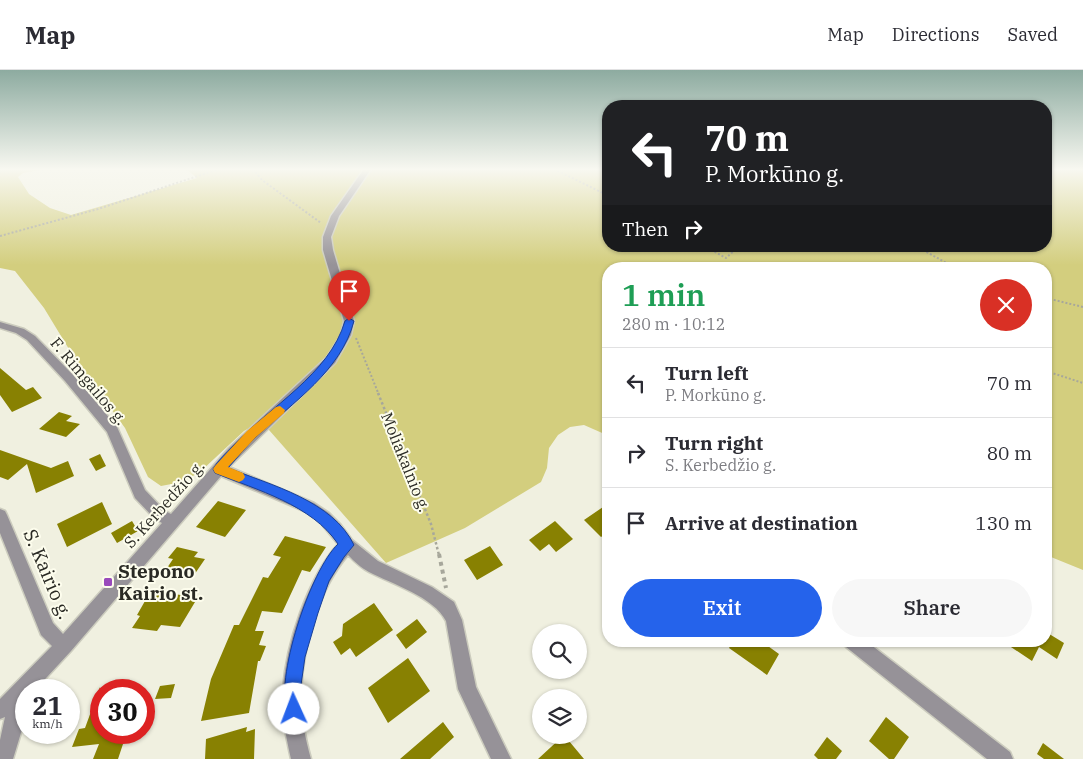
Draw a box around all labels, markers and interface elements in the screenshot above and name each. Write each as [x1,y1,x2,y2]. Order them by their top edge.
text: Map [25,19,75,51]
text: Map [827,23,864,46]
text: Directions [892,23,980,46]
text: Saved [1008,23,1058,46]
text: 70 m [705,115,789,161]
icon: left [622,120,687,185]
text: P. Morkūno g. [705,159,844,188]
icon: right [679,215,707,243]
text: Then [622,217,669,241]
pin [328,270,370,321]
text: 1 min [622,275,705,314]
icon: arrive [335,277,363,305]
button: close [980,279,1032,331]
text: 280 m · 10:12 [622,314,725,334]
street label: F. Rimgailos g. [46,333,132,429]
text: Turn left [665,361,748,385]
icon: left [622,369,650,397]
text: 70 m [987,371,1032,395]
text: P. Morkūno g. [665,385,766,405]
street label: Moliakalnio g. [377,409,435,515]
text: Turn right [665,431,763,455]
icon: right [622,439,650,467]
text: 80 m [987,441,1032,465]
text: S. Kerbedžio g. [665,455,776,475]
street label: S. Kerbedžio g. [119,456,209,552]
icon: arrive [622,509,650,537]
text: Arrive at destination [665,511,858,535]
text: 130 m [975,511,1032,535]
street label: S. Kairio g. [18,525,78,623]
place label: Stepono Kairio st. [118,559,203,605]
marker: Stepono Kairio st. [102,576,114,588]
button: Exit [622,579,822,637]
button: Share [832,579,1032,637]
map controls [532,624,587,744]
button: search [532,624,587,679]
speed limit sign: 30 [90,679,155,744]
position arrow [267,682,319,734]
text: 21 [32,689,63,722]
button: layers [532,689,587,744]
text: km/h [32,716,63,731]

